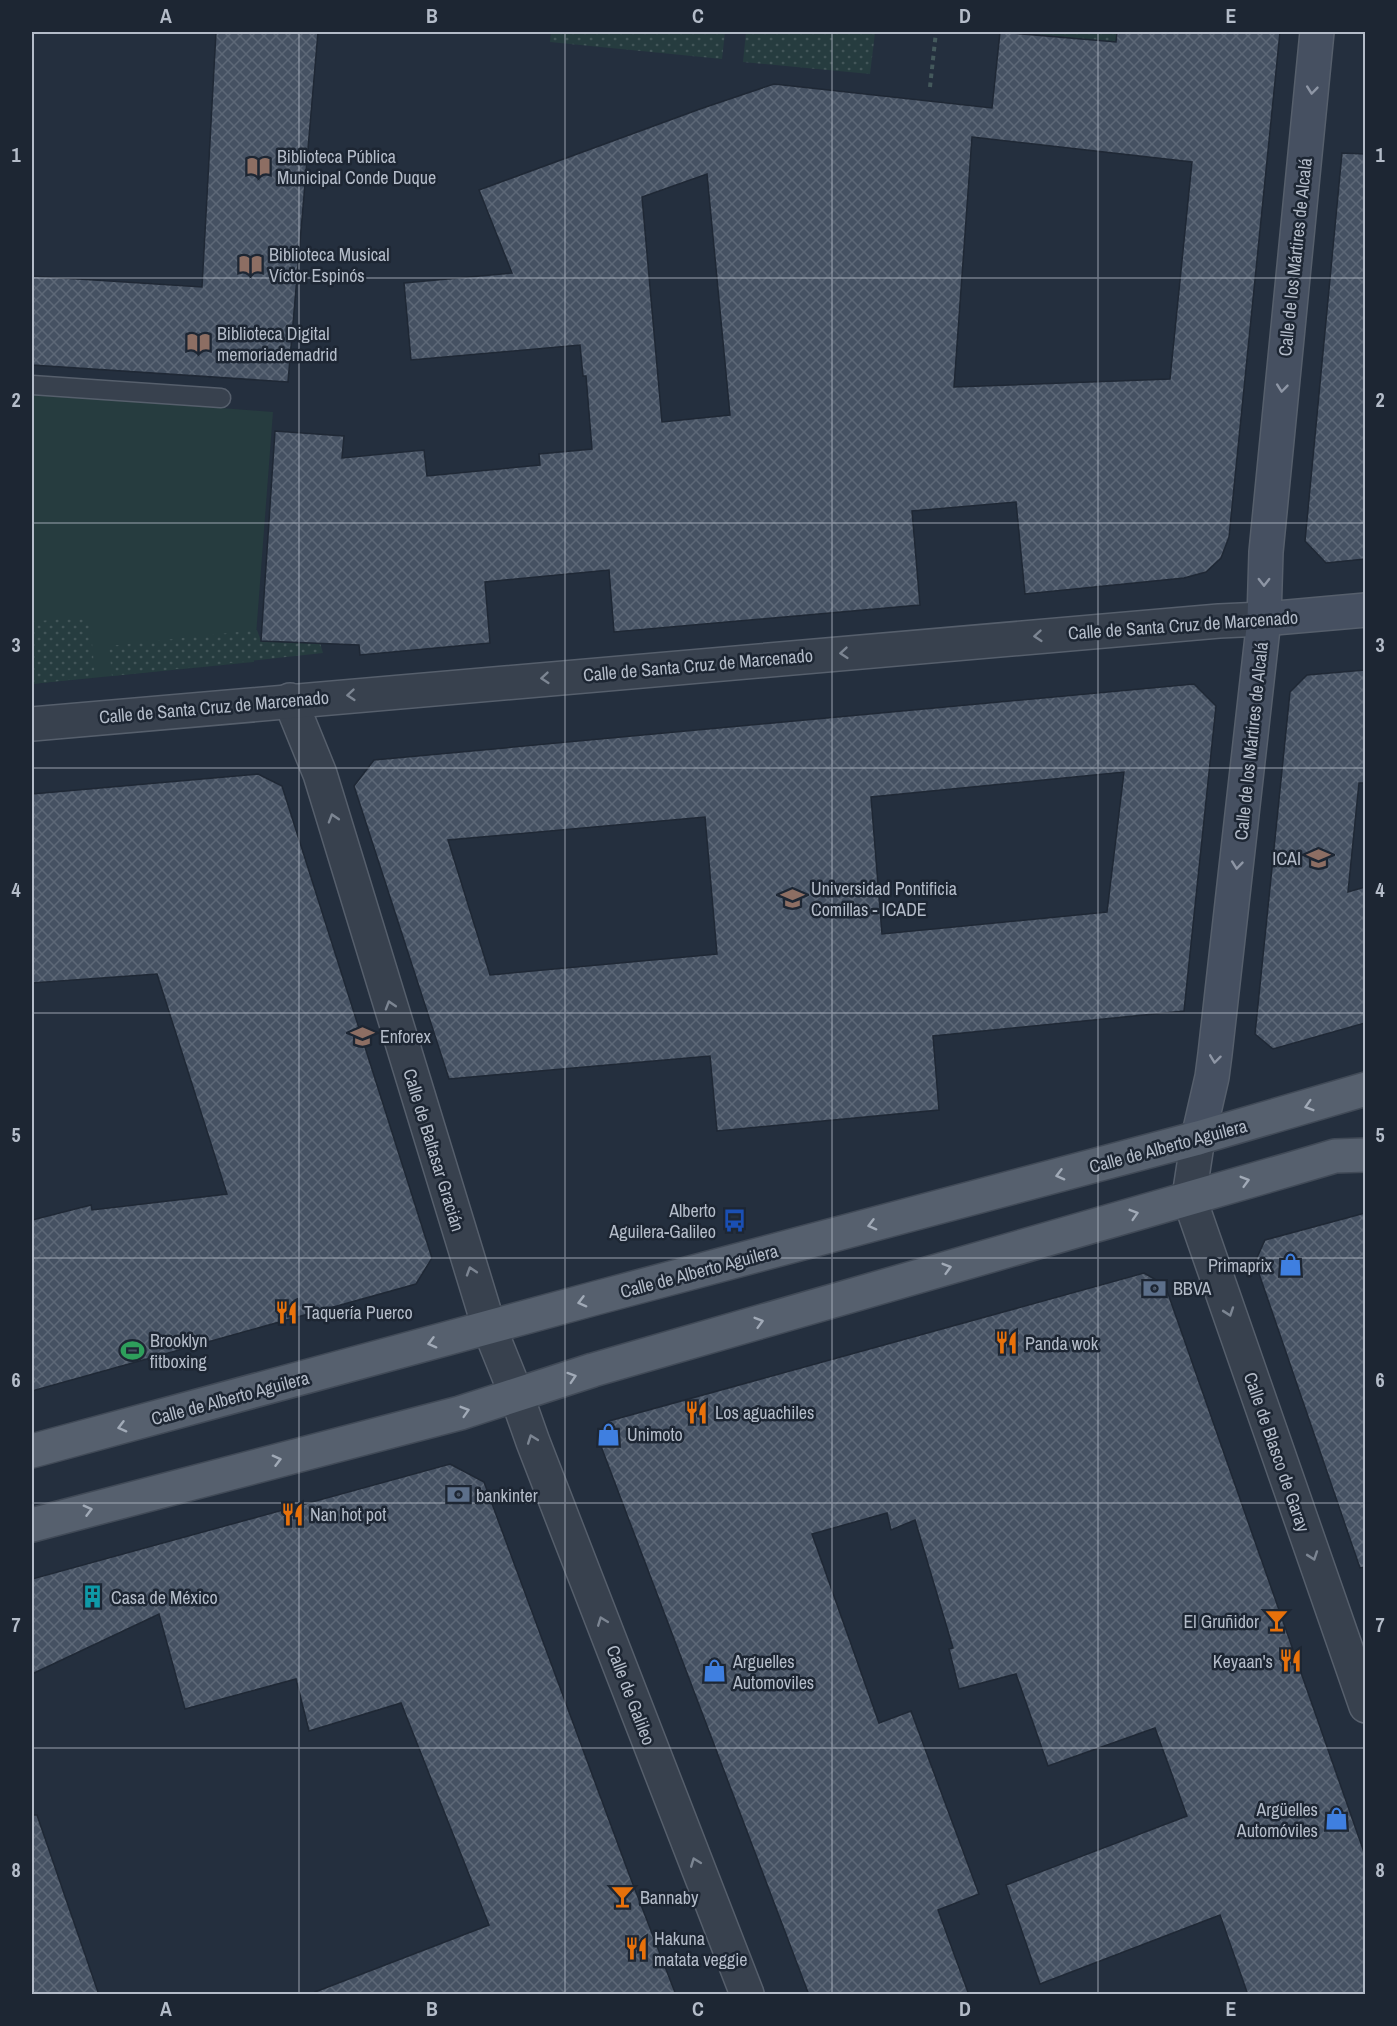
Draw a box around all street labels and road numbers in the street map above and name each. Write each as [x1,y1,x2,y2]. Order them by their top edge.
street label: Calle de los Mártires de Alcalá [1272,157,1318,357]
street label: Calle de Santa Cruz de Marcenado [1067,604,1299,646]
street label: Calle de los Mártires de Alcalá [1228,641,1274,841]
street label: Calle de Santa Cruz de Marcenado [582,643,814,687]
street label: Calle de Santa Cruz de Marcenado [98,685,330,729]
street label: Calle de Baltasar Gracián [397,1066,471,1234]
street label: Calle de Alberto Aguilera [1086,1113,1250,1179]
street label: Calle de Alberto Aguilera [617,1238,781,1304]
street label: Calle de Alberto Aguilera [148,1365,312,1431]
street label: Calle de Blasco de Garay [1238,1369,1316,1536]
street label: Calle de Galileo [601,1642,661,1748]

